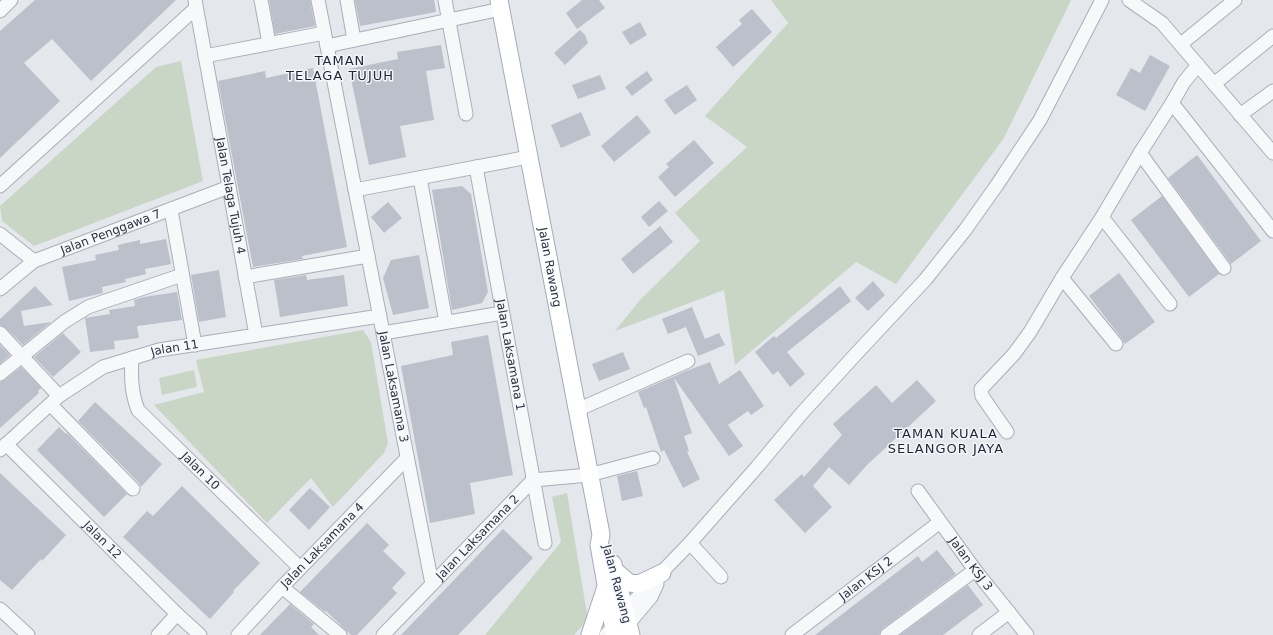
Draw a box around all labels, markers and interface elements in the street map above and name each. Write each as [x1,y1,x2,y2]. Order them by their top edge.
district label: TAMAN TELAGA TUJUH [285,53,394,83]
street label: Jalan Telaga Tujuh 4 [213,135,248,255]
street label: Jalan Penggawa 7 [58,207,163,258]
street label: Jalan Rawang [535,225,564,308]
street label: Jalan Laksamana 1 [493,297,528,412]
street label: Jalan Laksamana 3 [376,329,411,444]
street label: Jalan 11 [148,337,200,359]
district label: TAMAN KUALA SELANGOR JAYA [888,426,1004,456]
street label: Jalan 10 [178,448,223,493]
street label: Jalan Laksamana 2 [433,492,522,584]
street label: Jalan Laksamana 4 [277,500,367,592]
street label: Jalan 12 [80,517,125,562]
street label: Jalan KSJ 3 [946,533,996,593]
street label: Jalan Rawang [600,542,634,625]
street label: Jalan KSJ 2 [836,554,895,604]

